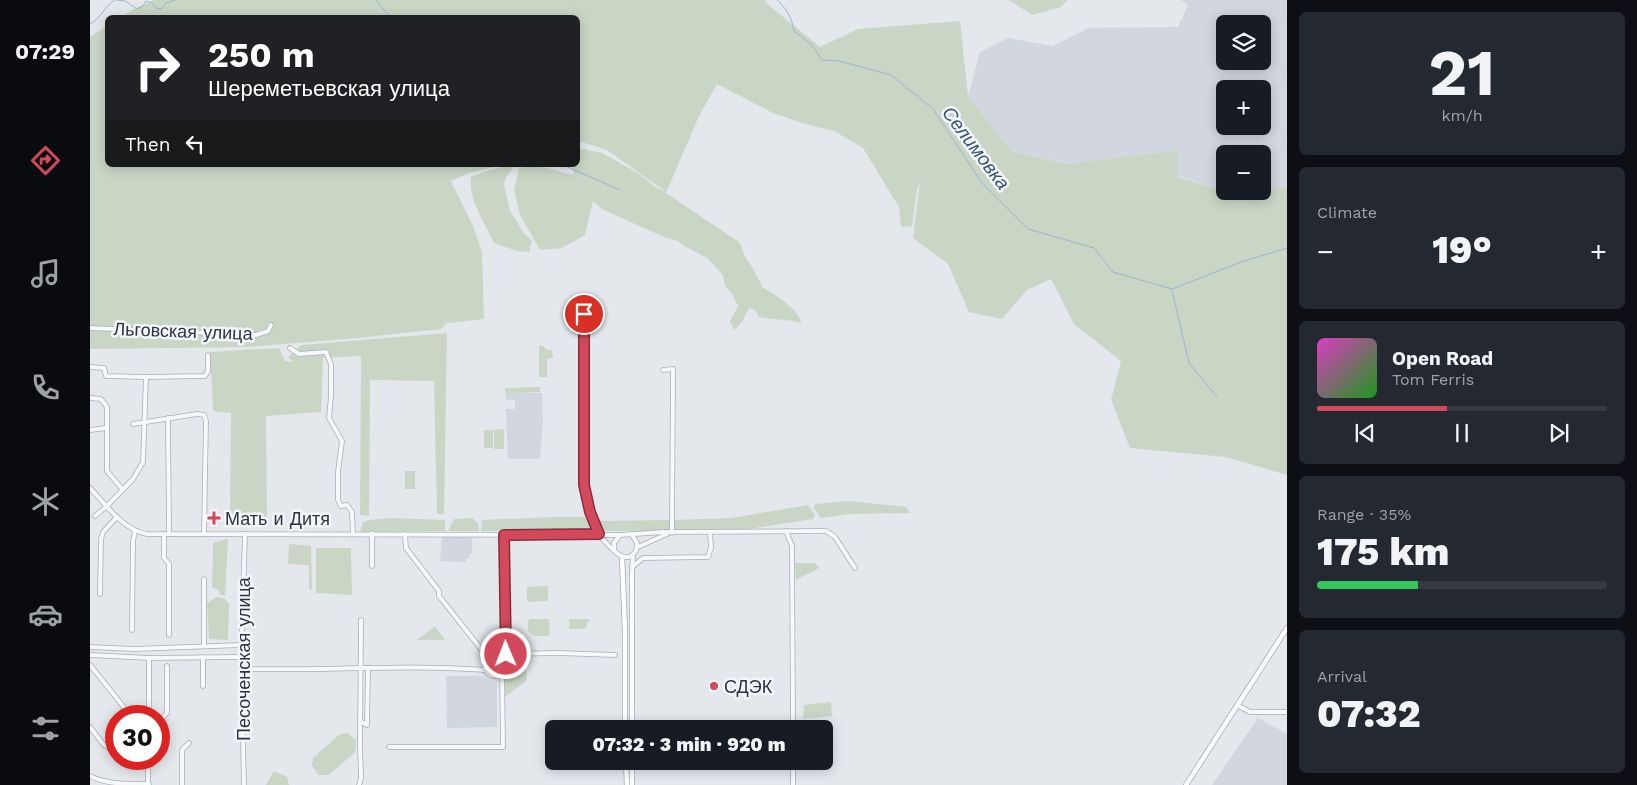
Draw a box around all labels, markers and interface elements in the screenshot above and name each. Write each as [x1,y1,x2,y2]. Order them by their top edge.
map controls [1216,15,1271,200]
button: layers [1216,15,1271,70]
text: 250 m [208,34,315,76]
icon: right [125,35,190,100]
text: 21 [1429,35,1495,111]
text: 07:29 [15,39,75,64]
text: Шереметьевская улица [208,76,450,101]
button: + [1216,80,1271,135]
water label: Селимовка [937,102,1015,194]
text: km/h [1441,106,1483,125]
icon: left [181,130,209,158]
text: Then [125,133,171,156]
icon: directions [28,143,63,178]
button: − [1216,145,1271,200]
text: Climate [1317,203,1377,222]
text: 19° [1432,228,1492,272]
text: − [1317,235,1334,268]
text: + [1590,235,1607,268]
icon: music [28,256,63,291]
pin [563,293,605,335]
icon: arrive [570,300,598,328]
street label: Льговская улица [113,318,254,344]
text: Open Road [1392,347,1493,370]
icon: phone [28,370,63,405]
text: Tom Ferris [1392,370,1474,389]
icon: previous [1351,419,1379,447]
icon: pause [1448,419,1476,447]
icon: next [1545,419,1573,447]
icon: climate [28,484,63,519]
text: Range · 35% [1317,505,1411,524]
place label: Мать и Дитя [225,508,330,529]
marker: Мать и Дитя [207,511,221,525]
text: 175 km [1317,530,1449,574]
street label: Песоченская улица [233,576,254,741]
icon: car [28,597,63,632]
position arrow [479,627,531,679]
text: Arrival [1317,667,1367,686]
place label: СДЭК [724,676,773,697]
marker: СДЭК [708,680,720,692]
text: 07:32 [1317,692,1421,736]
speed limit sign: 30 [105,705,170,770]
icon: filters [28,711,63,746]
text: 07:32 · 3 min · 920 m [592,733,786,756]

